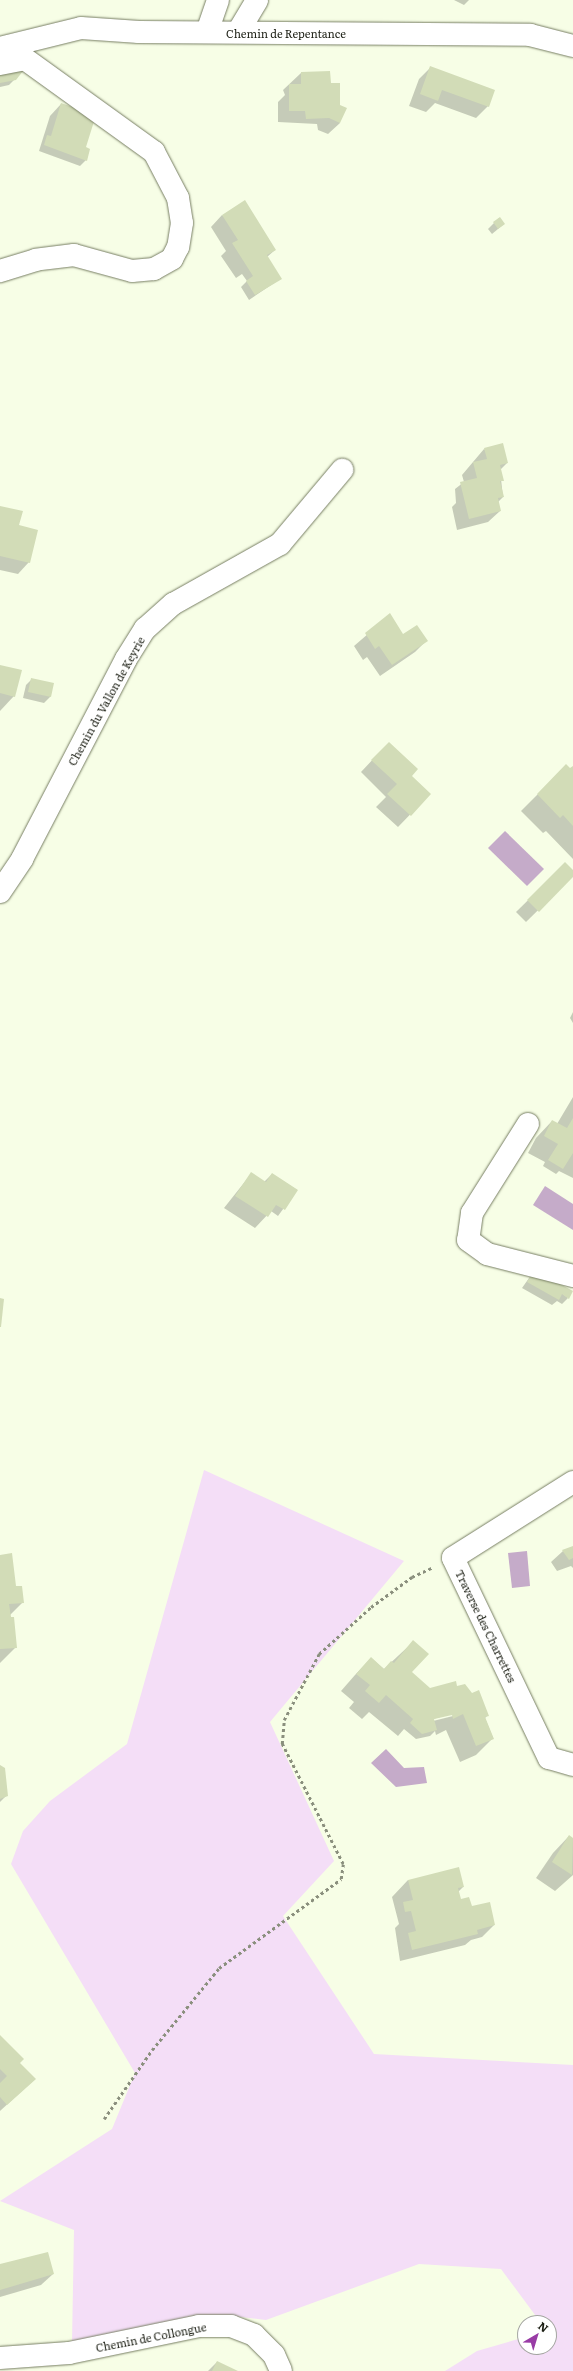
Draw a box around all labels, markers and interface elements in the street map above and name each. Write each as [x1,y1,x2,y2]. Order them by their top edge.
street label: Chemin de Repentance [226,26,346,40]
street label: Chemin du Vallon de Keyrie [65,634,147,768]
street label: Traverse des Charrettes [453,1568,519,1684]
north arrow [517,2315,557,2355]
text: N [535,2317,552,2335]
street label: Chemin de Collongue [95,2320,207,2354]

